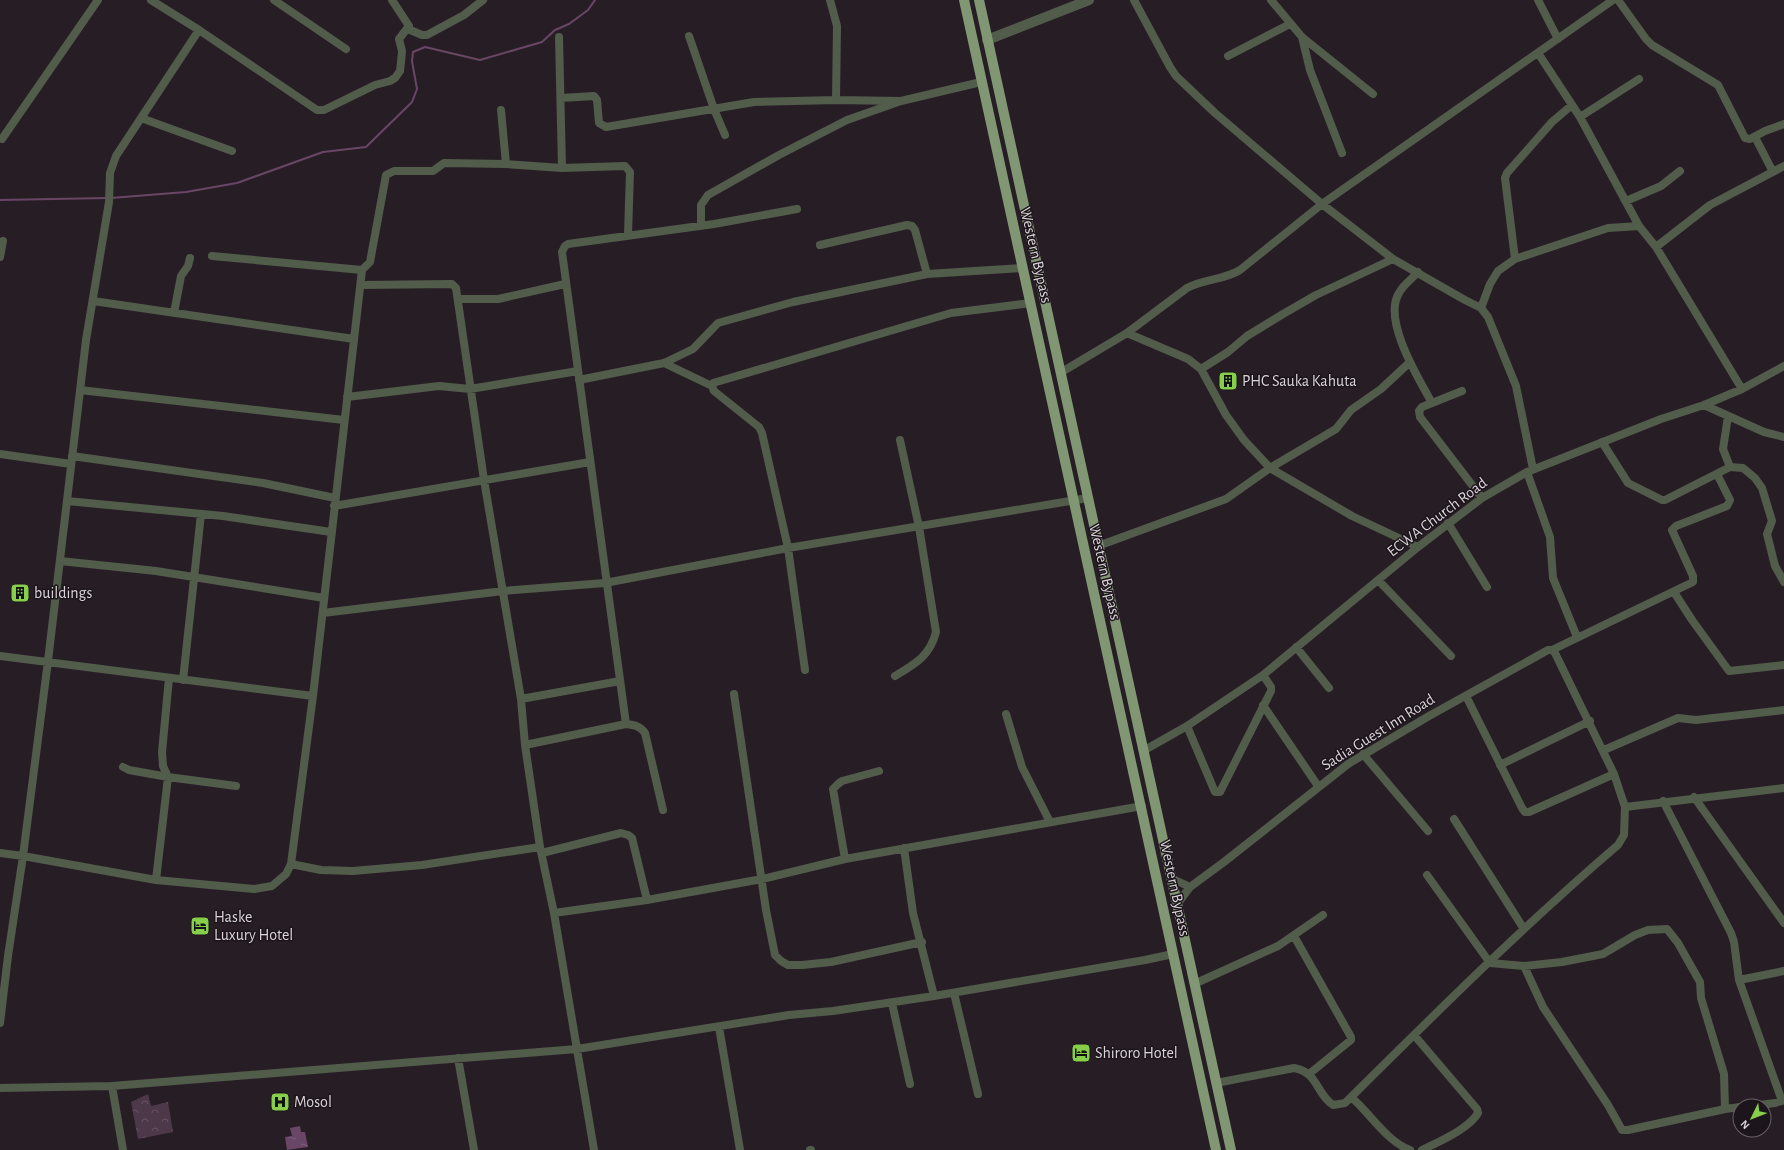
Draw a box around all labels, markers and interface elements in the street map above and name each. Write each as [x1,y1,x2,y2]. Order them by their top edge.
street label: Western Bypass [1016,205,1055,305]
building icon: PHC Sauka Kahuta [1217,370,1239,392]
place label: PHC Sauka Kahuta [1242,373,1357,389]
street label: ECWA Church Road [1384,474,1490,560]
street label: Western Bypass [1085,522,1124,622]
building icon: buildings [9,582,31,604]
place label: buildings [34,585,92,601]
street label: Sadia Guest Inn Road [1319,691,1437,773]
street label: Western Bypass [1156,838,1193,938]
place label: Haske Luxury Hotel [214,909,293,944]
hotel icon: Haske Luxury Hotel [189,915,211,937]
hotel icon: Shiroro Hotel [1070,1042,1092,1064]
place label: Shiroro Hotel [1095,1045,1178,1061]
hospital icon: Mosol [269,1091,291,1113]
place label: Mosol [294,1094,332,1110]
north arrow [1732,1098,1772,1138]
text: N [1738,1118,1752,1131]

